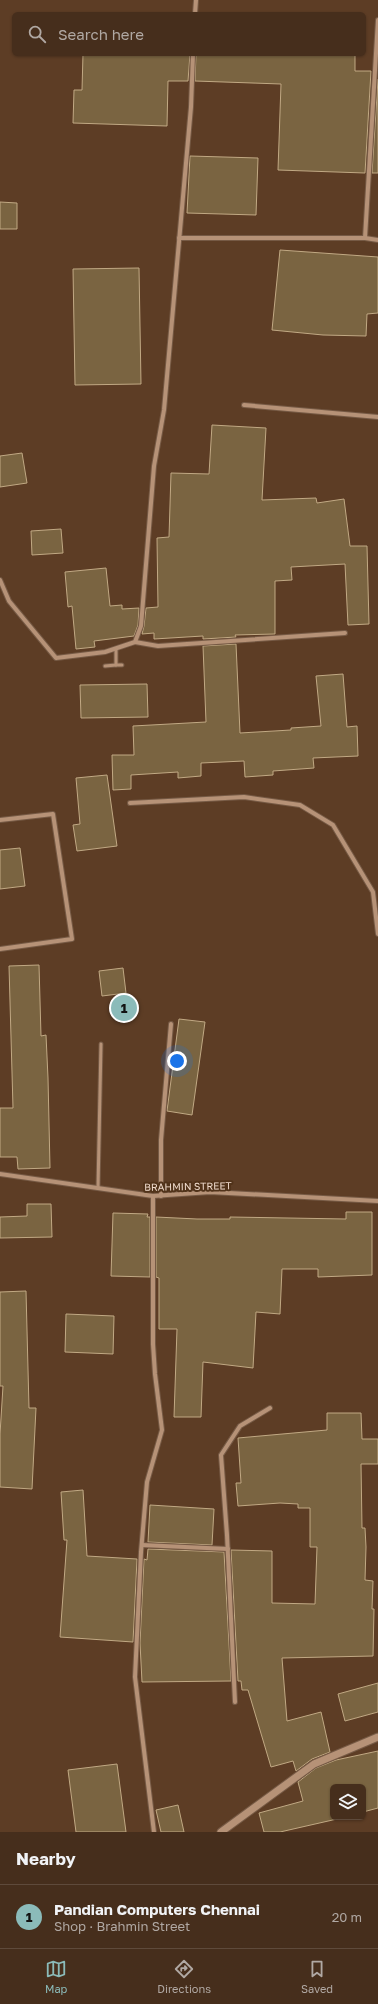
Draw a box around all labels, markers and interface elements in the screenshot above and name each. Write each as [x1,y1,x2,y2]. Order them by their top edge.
search box [12,12,366,56]
icon: search [26,23,48,45]
text: Search here [58,25,144,43]
pin: 1 [111,993,137,1023]
your location [167,1051,187,1071]
street label: BRAHMIN STREET [144,1179,232,1193]
map controls [330,1784,366,1820]
button: layers [330,1784,366,1820]
text: Nearby [16,1848,76,1869]
text: Pandian Computers Chennai [54,1900,260,1918]
text: 1 [26,1909,32,1925]
text: 20 m [332,1909,362,1925]
text: Shop · Brahmin Street [54,1918,190,1934]
tab: Map [45,1958,67,1995]
tab: Directions [157,1958,211,1995]
tab: Saved [301,1958,333,1995]

